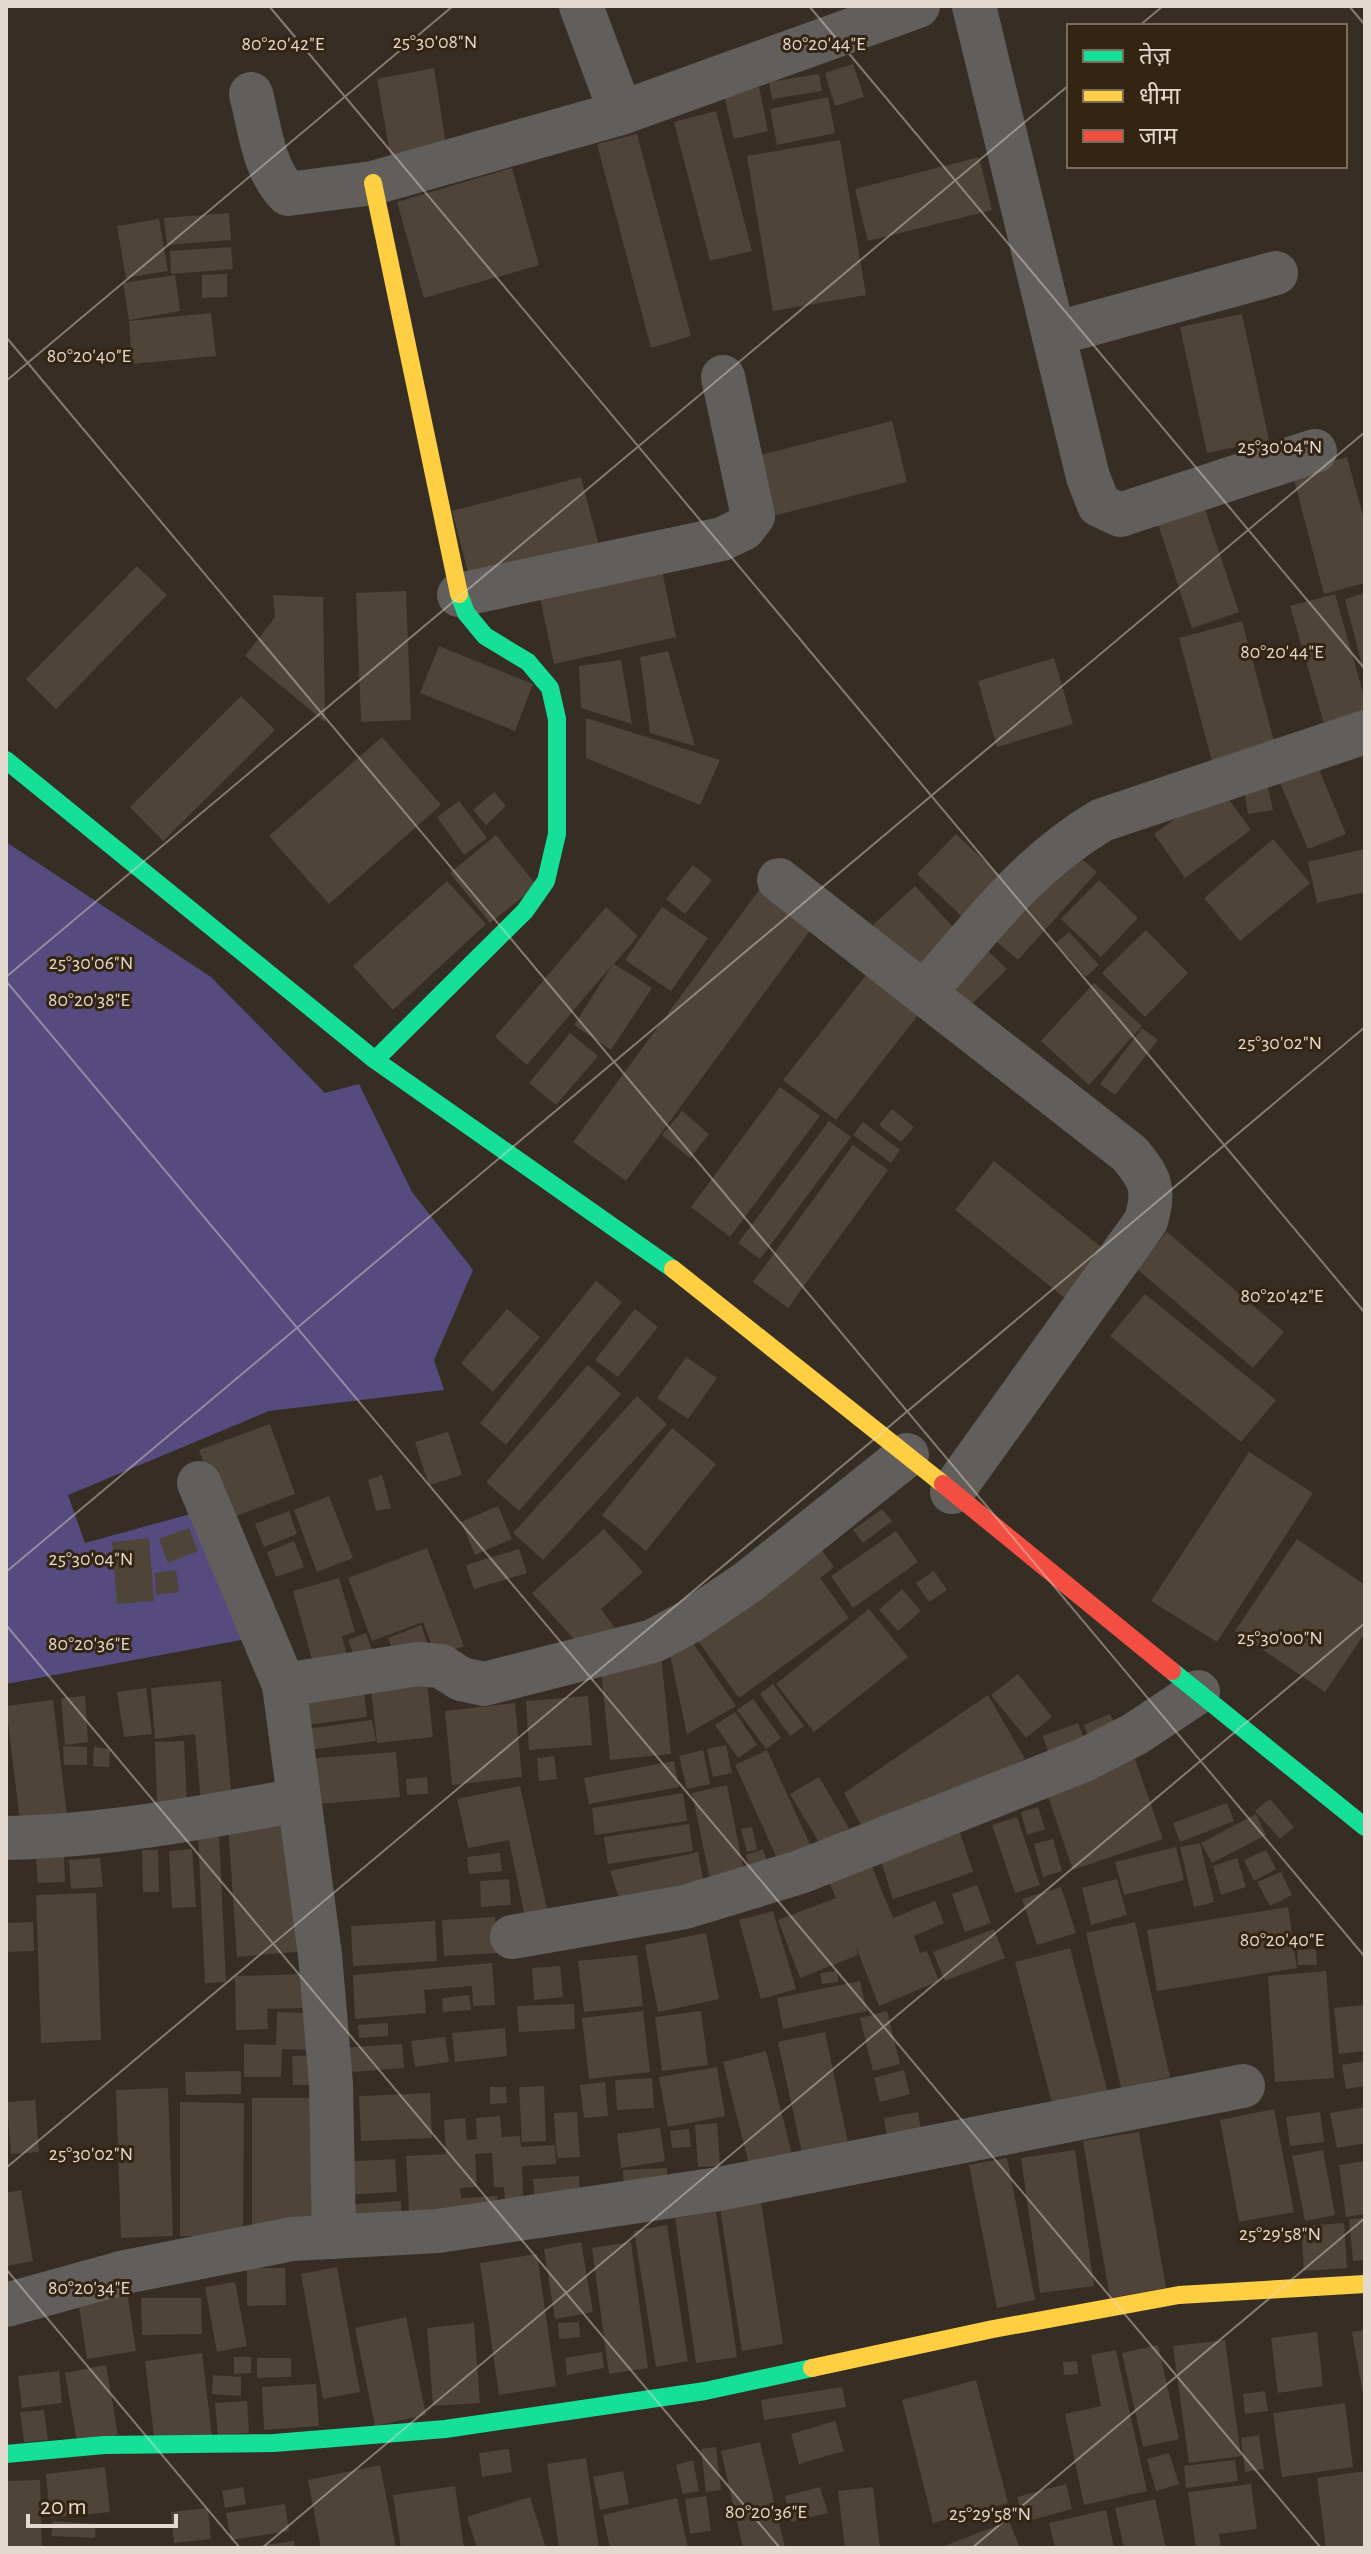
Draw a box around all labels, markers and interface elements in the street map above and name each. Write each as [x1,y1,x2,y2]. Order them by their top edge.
legend [1067,24,1347,168]
text: 25°30'08"N [393,32,477,52]
text: 80°20'42"E [242,34,325,54]
text: 80°20'44"E [782,34,866,54]
text: तेज़ [1139,42,1172,69]
text: धीमा [1139,82,1181,109]
text: जाम [1139,125,1178,149]
text: 80°20'40"E [47,346,132,366]
text: 25°30'04"N [1238,437,1322,457]
text: 80°20'44"E [1240,642,1324,662]
text: 25°30'06"N [49,953,133,973]
text: 80°20'38"E [48,990,130,1010]
text: 25°30'02"N [1238,1033,1322,1053]
text: 80°20'42"E [1241,1286,1324,1306]
text: 25°30'04"N [49,1549,133,1569]
text: 25°30'00"N [1237,1628,1323,1648]
text: 80°20'36"E [48,1634,130,1654]
text: 80°20'40"E [1240,1930,1325,1950]
text: 25°30'02"N [49,2144,133,2164]
text: 25°29'58"N [1239,2224,1321,2244]
text: 80°20'34"E [48,2278,130,2298]
scale bar [28,2478,176,2528]
text: 20 m [40,2495,87,2519]
text: 80°20'36"E [725,2502,807,2522]
text: 25°29'58"N [949,2504,1031,2524]

